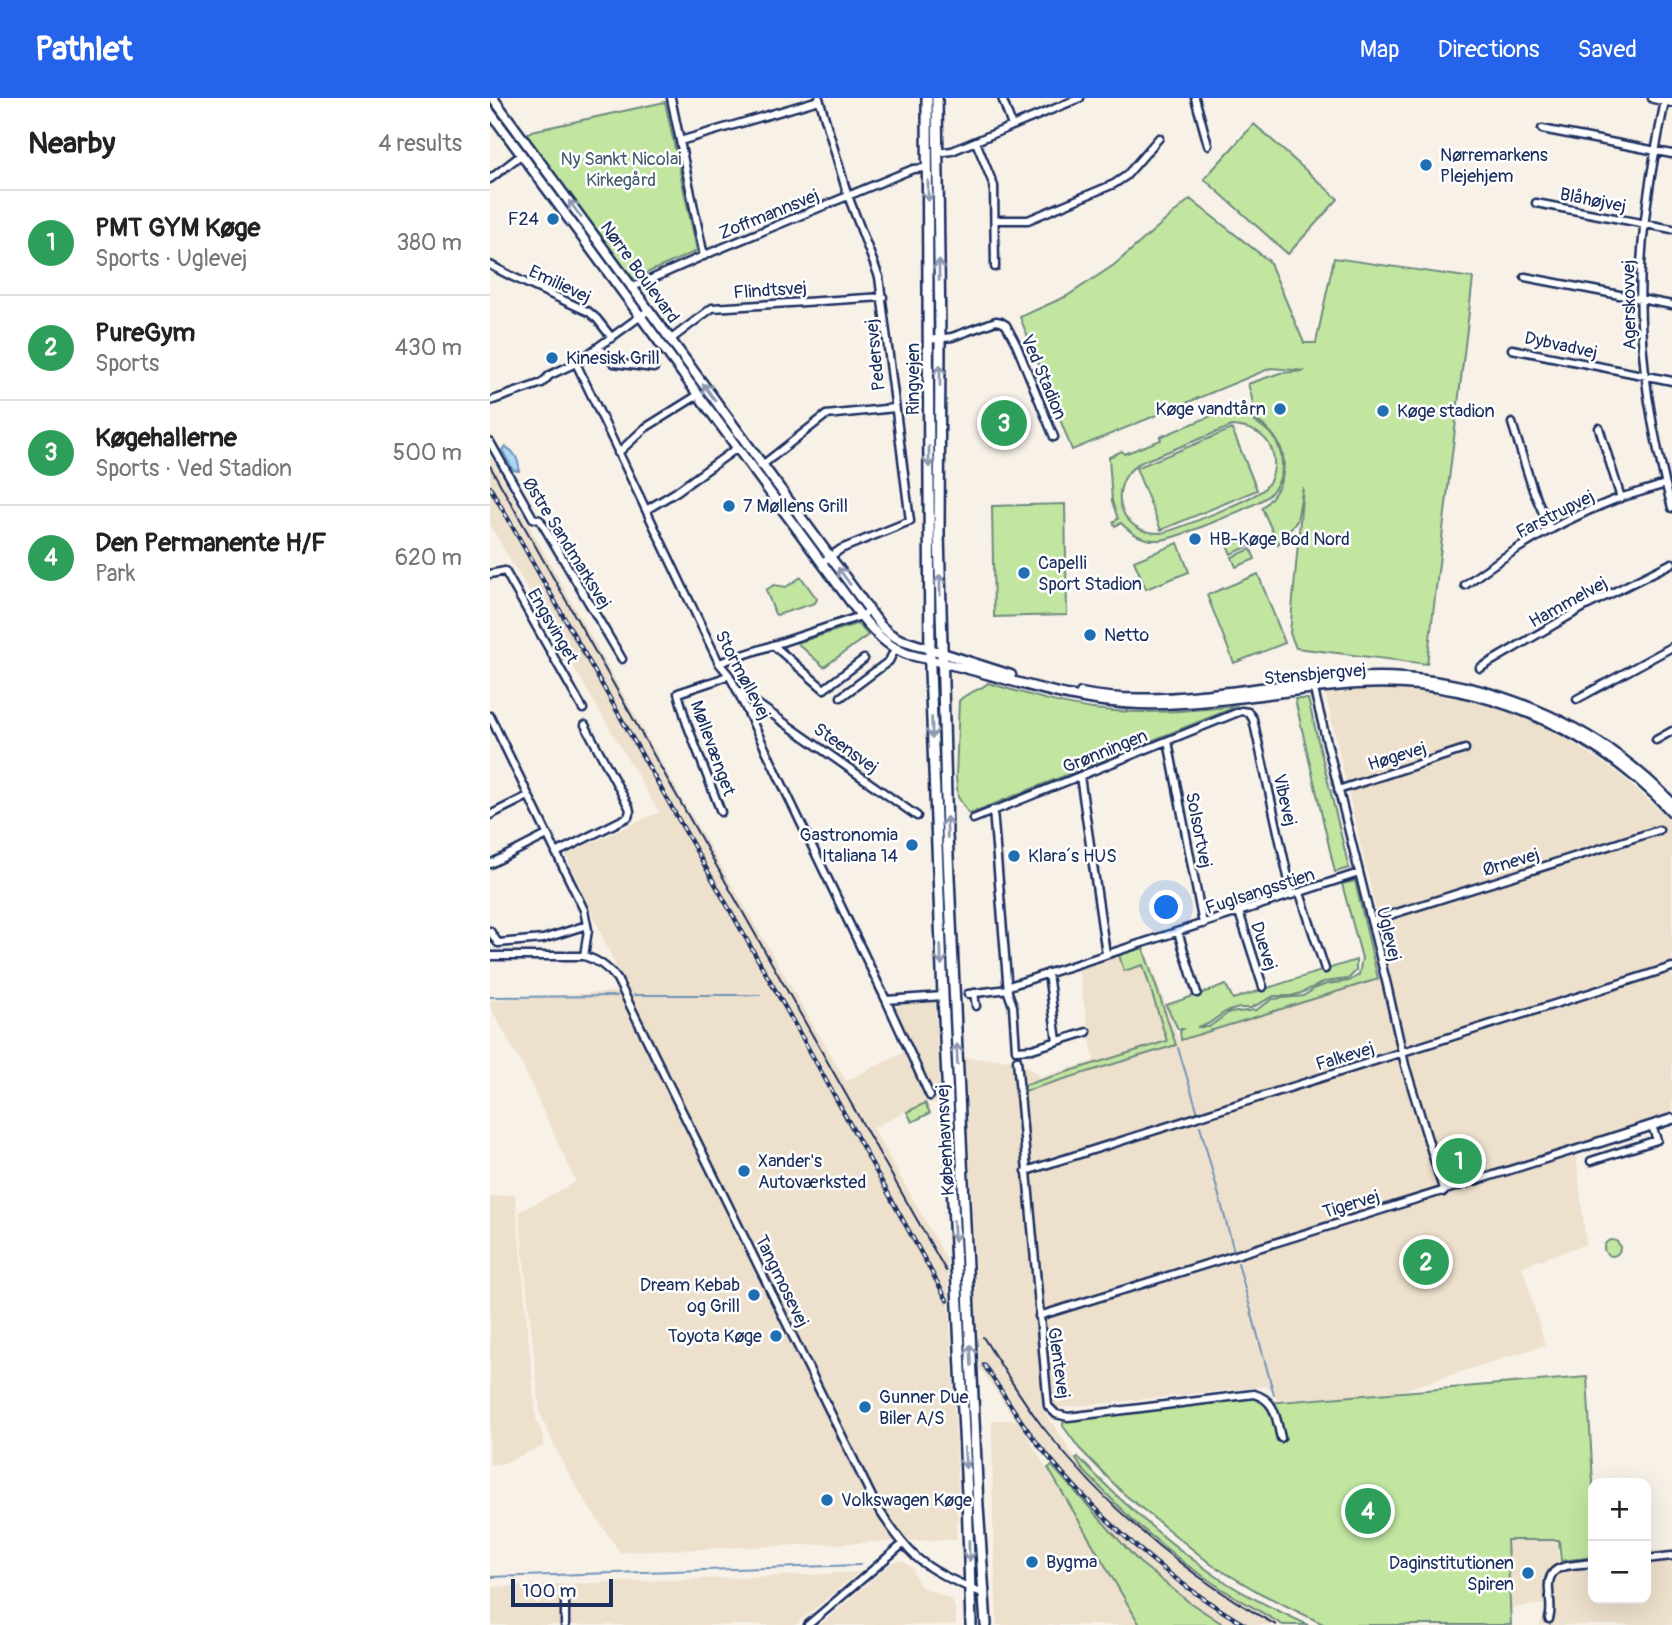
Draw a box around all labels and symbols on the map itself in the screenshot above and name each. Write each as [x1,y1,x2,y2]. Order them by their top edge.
place label: Nørremarkens Plejehjem [1440,144,1548,188]
park label: Ny Sankt Nicolai Kirkegård [561,148,681,192]
marker: Nørremarkens Plejehjem [1418,157,1434,173]
one-way arrow [921,179,935,202]
street label: Blåhøjvej [1558,183,1628,218]
street label: Zoffmannsvej [716,184,823,245]
one-way arrow [567,200,582,219]
place label: F24 [508,208,540,231]
marker: F24 [545,211,561,227]
street label: Nørre Boulevard [595,217,684,328]
one-way arrow [932,259,946,282]
street label: Emilievej [525,260,595,309]
street label: Agerskovvej [1617,260,1642,350]
street label: Flindtsvej [733,276,808,305]
street label: Pedersvej [860,318,891,392]
street label: Dybvadvej [1522,327,1600,364]
street label: Ved Stadion [1015,331,1072,423]
street label: Ringvejen [902,343,925,415]
place label: Kinesisk Grill [566,347,660,370]
marker: Kinesisk Grill [544,350,560,366]
one-way arrow [933,364,947,387]
one-way arrow [702,383,717,402]
pin: 3 [981,397,1027,449]
place label: Køge vandtårn [1156,398,1266,421]
place label: Køge stadion [1397,400,1495,423]
marker: Køge vandtårn [1272,401,1288,417]
marker: Køge stadion [1375,403,1391,419]
one-way arrow [922,445,936,468]
street label: Østre Sandmarksvej [517,473,616,613]
street label: Farstrupvej [1512,485,1598,544]
place label: 7 Møllens Grill [743,495,848,518]
marker: 7 Møllens Grill [721,498,737,514]
place label: HB-Køge Bod Nord [1209,528,1350,551]
marker: HB-Køge Bod Nord [1187,531,1203,547]
place label: Capelli Sport Stadion [1038,552,1142,596]
marker: Capelli Sport Stadion [1016,565,1032,581]
one-way arrow [836,567,851,586]
street label: Hammelvej [1525,572,1611,633]
one-way arrow [934,574,947,597]
street label: Engsvinget [522,584,584,669]
place label: Netto [1104,624,1150,647]
street label: Stormøllevej [709,627,776,724]
marker: Netto [1082,627,1098,643]
street label: Stensbjergvej [1263,659,1367,690]
street label: Møllevænget [685,697,741,800]
one-way arrow [925,716,939,739]
street label: Steensvej [809,718,883,779]
street label: Grønningen [1059,724,1151,779]
street label: Høgevej [1365,737,1429,776]
street label: Vibevej [1267,772,1302,828]
street label: Solsortvej [1180,790,1217,870]
one-way arrow [940,815,953,838]
place label: Gastronomia Italiana 14 [800,824,899,868]
marker: Gastronomia Italiana 14 [904,837,920,853]
street label: Ørnevej [1480,843,1542,882]
place label: Klara´s HUS [1028,845,1117,868]
marker: Klara´s HUS [1006,848,1022,864]
street label: Fuglsangsstien [1203,863,1318,920]
your location [1149,890,1183,924]
street label: Uglevej [1371,905,1406,964]
street label: Duevej [1245,919,1282,973]
one-way arrow [935,943,948,966]
street label: Falkevej [1313,1037,1377,1076]
one-way arrow [950,1043,963,1066]
street label: Københavnsvej [931,1083,960,1196]
pin: 1 [1436,1135,1482,1187]
place label: Xander's Autoværksted [758,1150,866,1194]
marker: Xander's Autoværksted [736,1163,752,1179]
street label: Tigervej [1320,1185,1383,1224]
one-way arrow [948,1219,961,1242]
street label: Tangmosevej [749,1231,814,1331]
pin: 2 [1403,1236,1449,1288]
place label: Dream Kebab og Grill [640,1274,740,1318]
marker: Dream Kebab og Grill [746,1287,762,1303]
place label: Toyota Køge [668,1325,762,1348]
street label: Glentevej [1042,1326,1075,1400]
marker: Toyota Køge [768,1328,784,1344]
one-way arrow [964,1344,977,1366]
place label: Gunner Due Biler A/S [879,1386,969,1430]
marker: Gunner Due Biler A/S [857,1399,873,1415]
one-way arrow [959,1447,972,1470]
pin: 4 [1345,1485,1391,1537]
place label: Volkswagen Køge [841,1489,972,1512]
marker: Volkswagen Køge [819,1492,835,1508]
one-way arrow [962,1540,975,1563]
place label: Bygma [1046,1551,1097,1574]
place label: Daginstitutionen Spiren [1389,1552,1514,1596]
marker: Bygma [1024,1554,1040,1570]
marker: Daginstitutionen Spiren [1520,1565,1536,1581]
scale bar [511,1576,612,1608]

